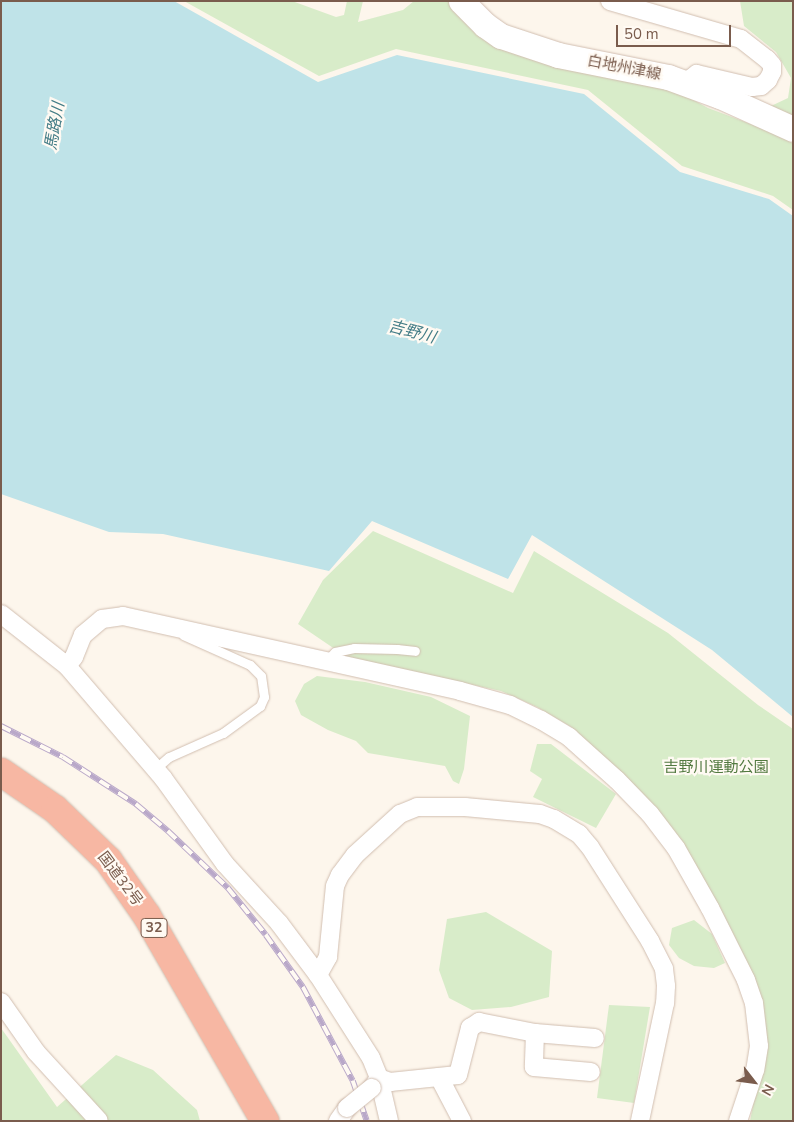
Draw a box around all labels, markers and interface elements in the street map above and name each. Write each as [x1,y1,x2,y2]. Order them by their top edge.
scale bar [619,15,734,47]
text: 50 m [624,24,659,44]
street label: 白地州津線 [585,52,663,84]
water label: 馬路川 [41,101,69,151]
water label: 吉野川 [386,317,438,347]
park label: 吉野川運動公園 [664,759,768,777]
street label: 国道32号 [94,848,146,910]
road number: 32 [140,916,168,940]
north arrow [729,1057,779,1107]
text: N [757,1080,778,1099]

